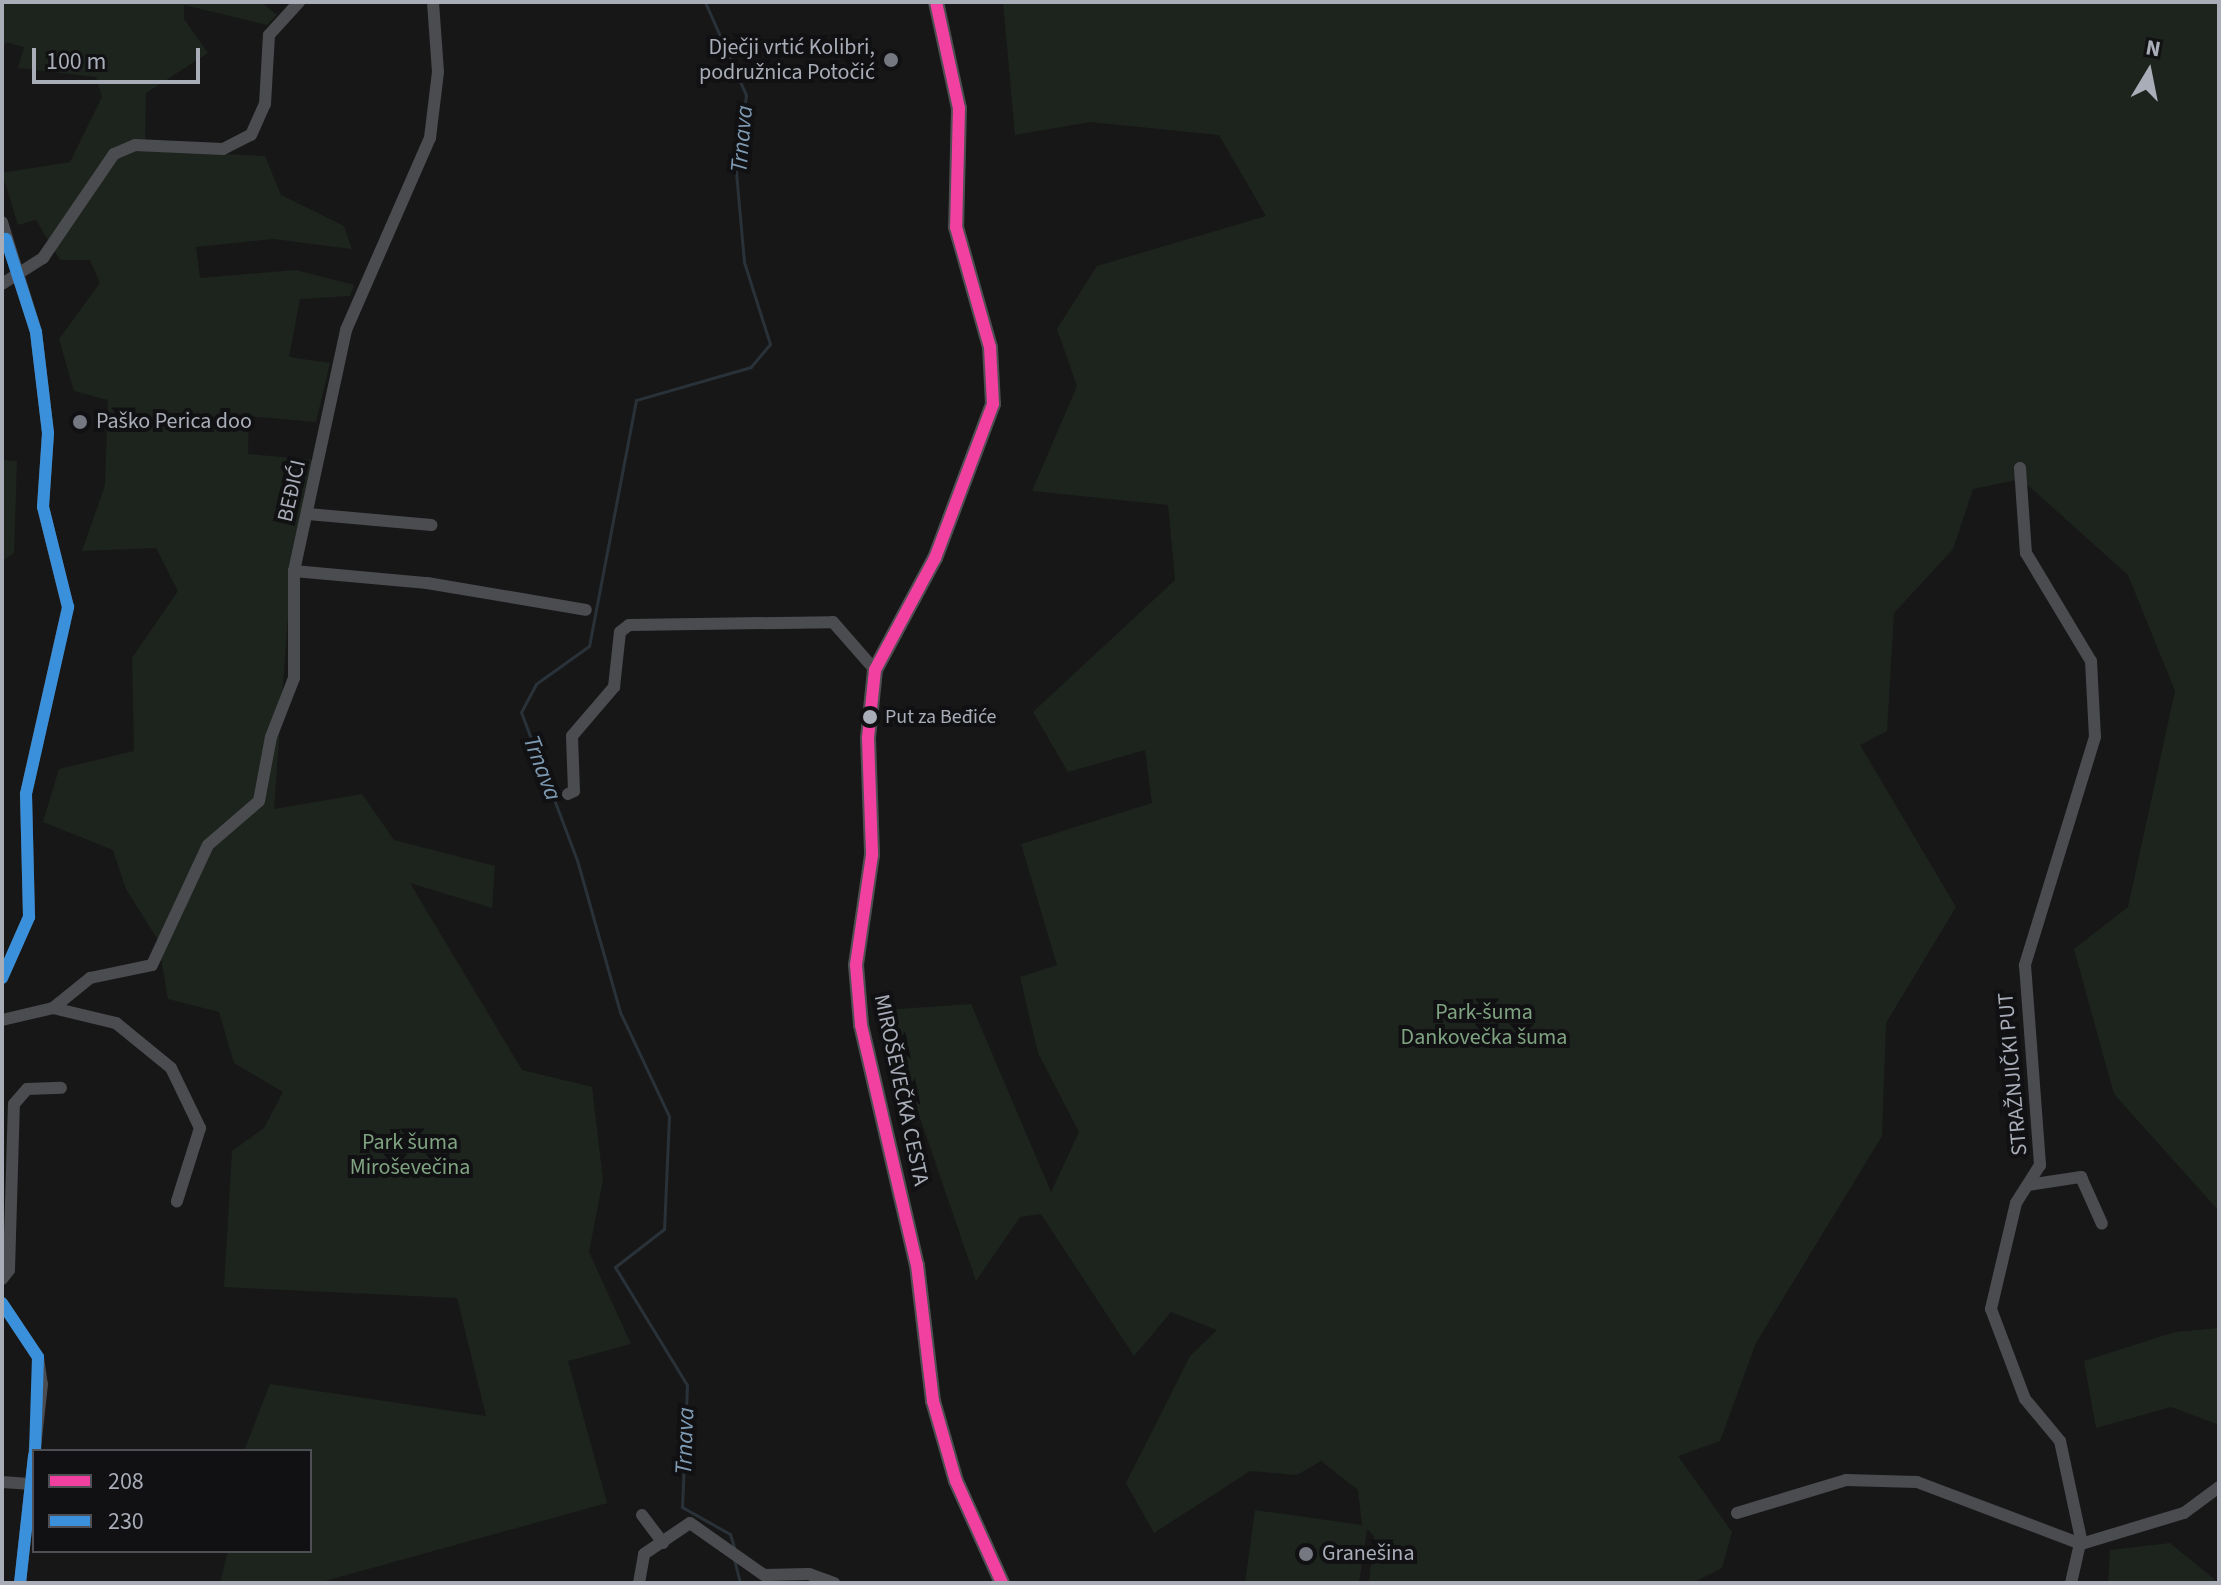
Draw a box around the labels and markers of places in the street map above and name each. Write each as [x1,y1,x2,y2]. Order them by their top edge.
place label: Dječji vrtić Kolibri, podružnica Potočić [699,34,875,86]
marker: Dječji vrtić Kolibri, podružnica Potočić [882,51,900,69]
place label: Paško Perica doo [96,409,252,435]
marker: Paško Perica doo [71,413,89,431]
place label: Put za Beđiće [885,705,997,729]
marker: Put za Beđiće [862,709,878,725]
place label: Granešina [1322,1541,1414,1567]
marker: Granešina [1297,1545,1315,1563]

